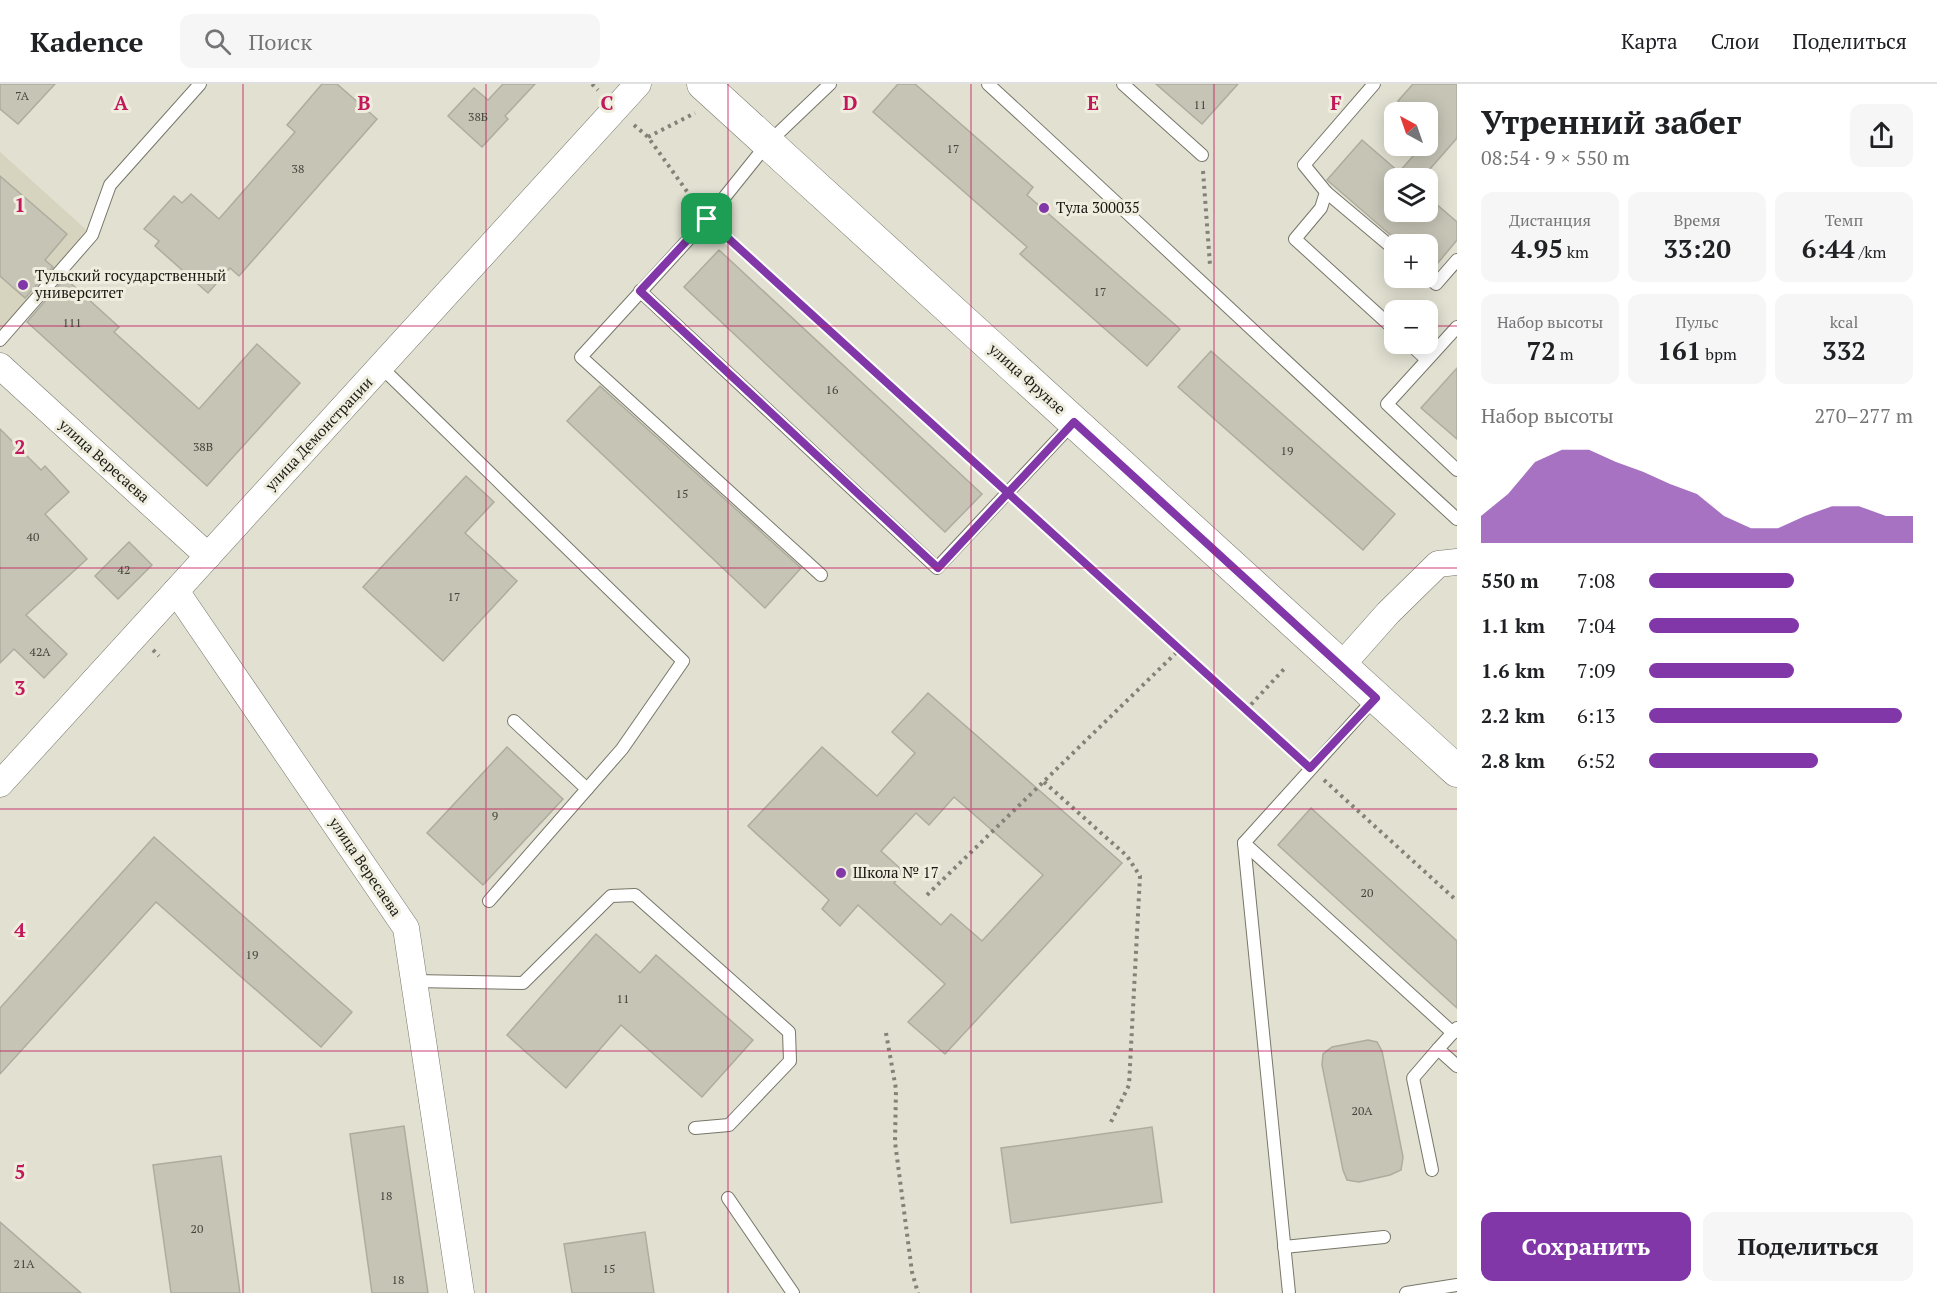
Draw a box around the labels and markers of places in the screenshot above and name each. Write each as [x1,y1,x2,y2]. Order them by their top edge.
pin [681,193,732,244]
place label: Тула 300035 [1056,197,1140,217]
marker: Тула 300035 [1037,201,1051,215]
place label: Тульский государственный университет [34,265,226,302]
marker: Тульский государственный университет [16,278,30,292]
place label: Школа № 17 [853,862,939,882]
marker: Школа № 17 [834,866,848,880]

